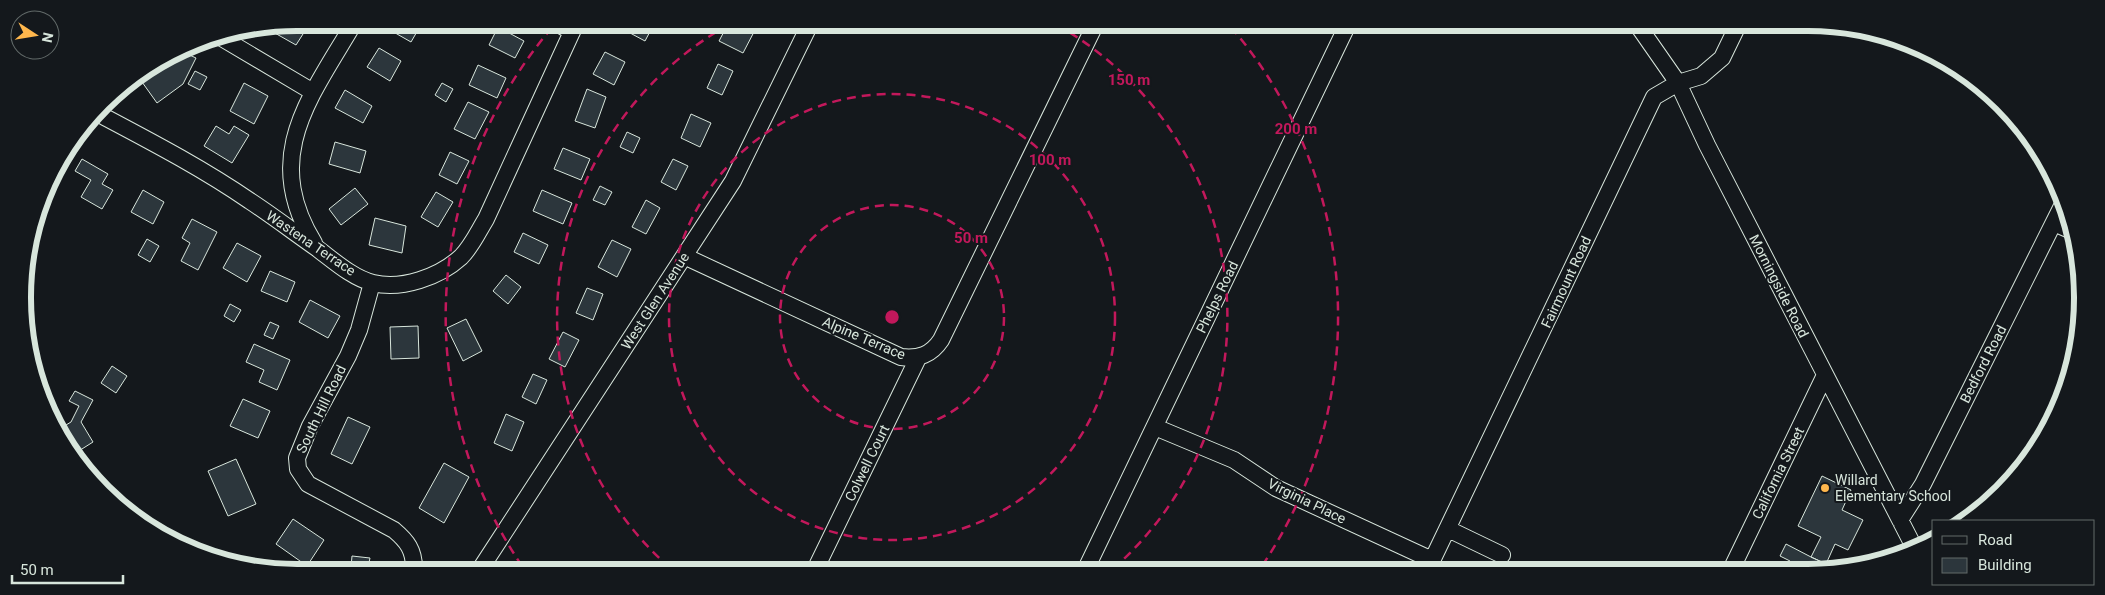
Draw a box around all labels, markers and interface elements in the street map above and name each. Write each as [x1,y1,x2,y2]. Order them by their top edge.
north arrow [10,10,60,60]
text: N [39,31,57,44]
text: 150 m [1108,71,1150,89]
text: 200 m [1275,120,1317,138]
text: 100 m [1029,151,1071,169]
street label: Wastena Terrace [263,207,359,279]
text: 50 m [954,229,988,247]
street label: Morningside Road [1746,232,1812,340]
street label: Fairmount Road [1538,234,1594,330]
street label: West Glen Avenue [618,250,692,352]
street label: Phelps Road [1193,258,1241,336]
centre of rings [883,308,901,326]
street label: Alpine Terrace [820,313,908,363]
street label: Bedford Road [1957,323,2009,405]
street label: South Hill Road [293,363,349,455]
street label: Colwell Court [842,422,893,504]
street label: California Street [1749,424,1807,522]
place label: Willard Elementary School [1835,472,1951,504]
street label: Virginia Place [1265,475,1349,527]
marker: Willard Elementary School [1819,482,1831,494]
legend [1932,520,2095,585]
text: Road [1978,531,2012,549]
scale bar [12,552,124,584]
text: Building [1978,556,2032,574]
text: 50 m [20,561,54,579]

